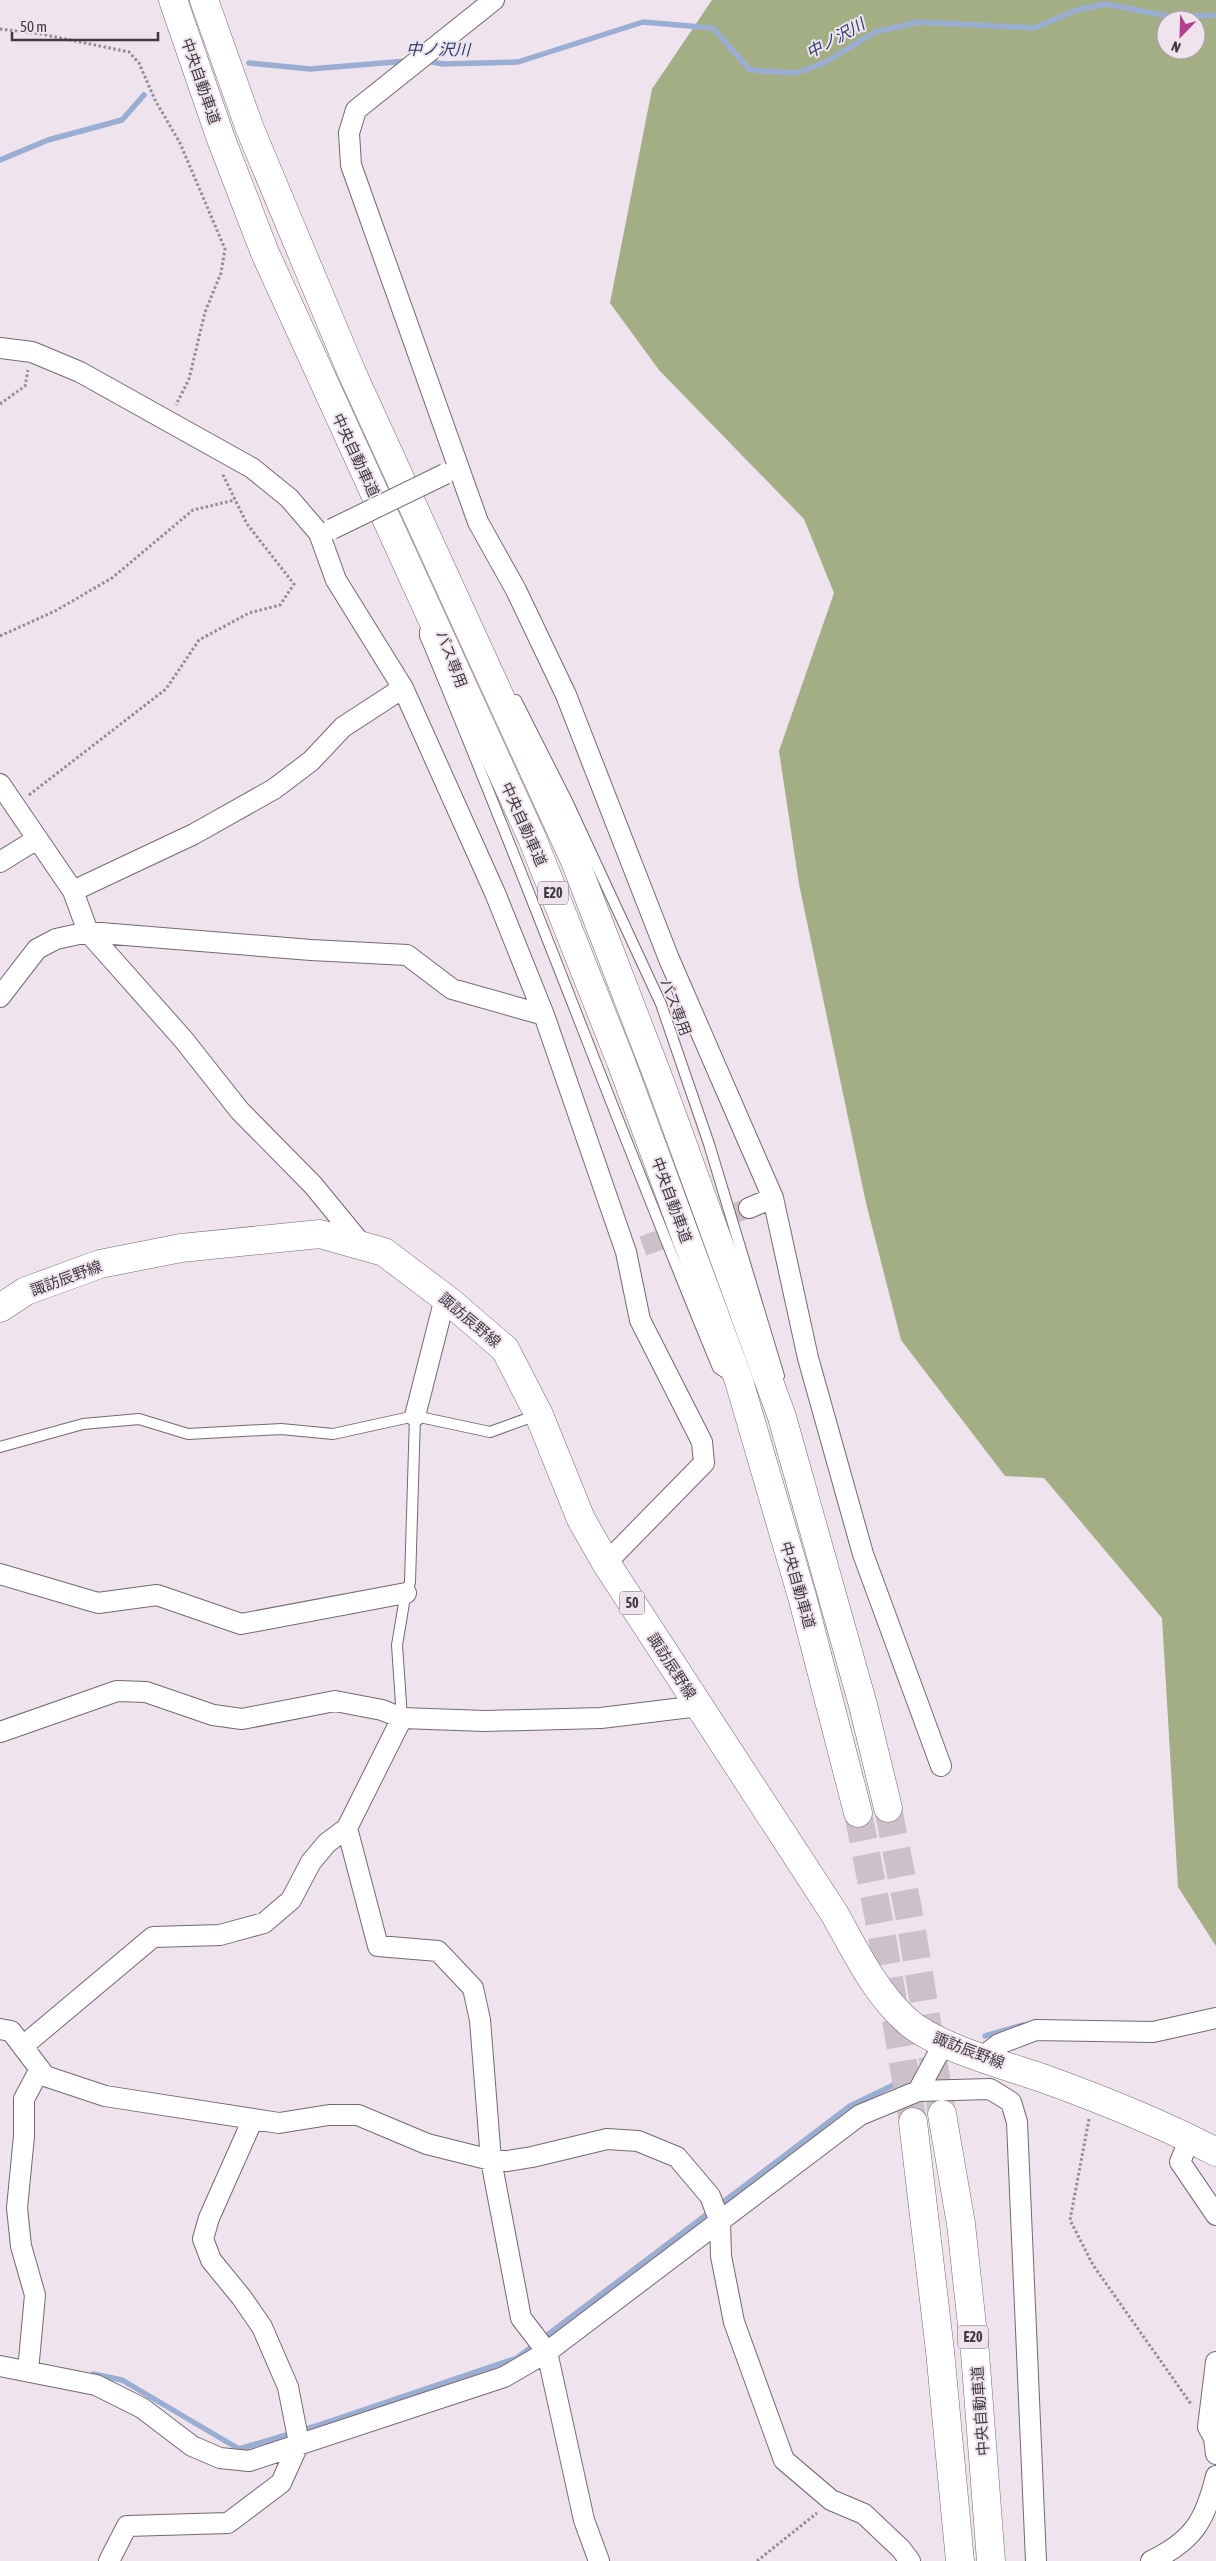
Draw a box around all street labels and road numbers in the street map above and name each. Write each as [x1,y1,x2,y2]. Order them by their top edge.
street label: 中央自動車道 [178,36,224,126]
street label: 中央自動車道 [329,411,383,499]
street label: バス専用 [433,628,471,690]
street label: 中央自動車道 [498,779,550,869]
road number: E20 [538,881,568,904]
street label: バス専用 [657,976,695,1038]
street label: 中央自動車道 [649,1155,695,1245]
street label: 諏訪辰野線 [28,1257,104,1299]
street label: 諏訪辰野線 [436,1289,504,1351]
street label: 中央自動車道 [777,1539,819,1631]
road number: 50 [620,1592,644,1615]
street label: 諏訪辰野線 [644,1630,700,1702]
street label: 諏訪辰野線 [931,2029,1007,2071]
road number: E20 [958,2326,988,2348]
street label: 中央自動車道 [968,2366,992,2456]

